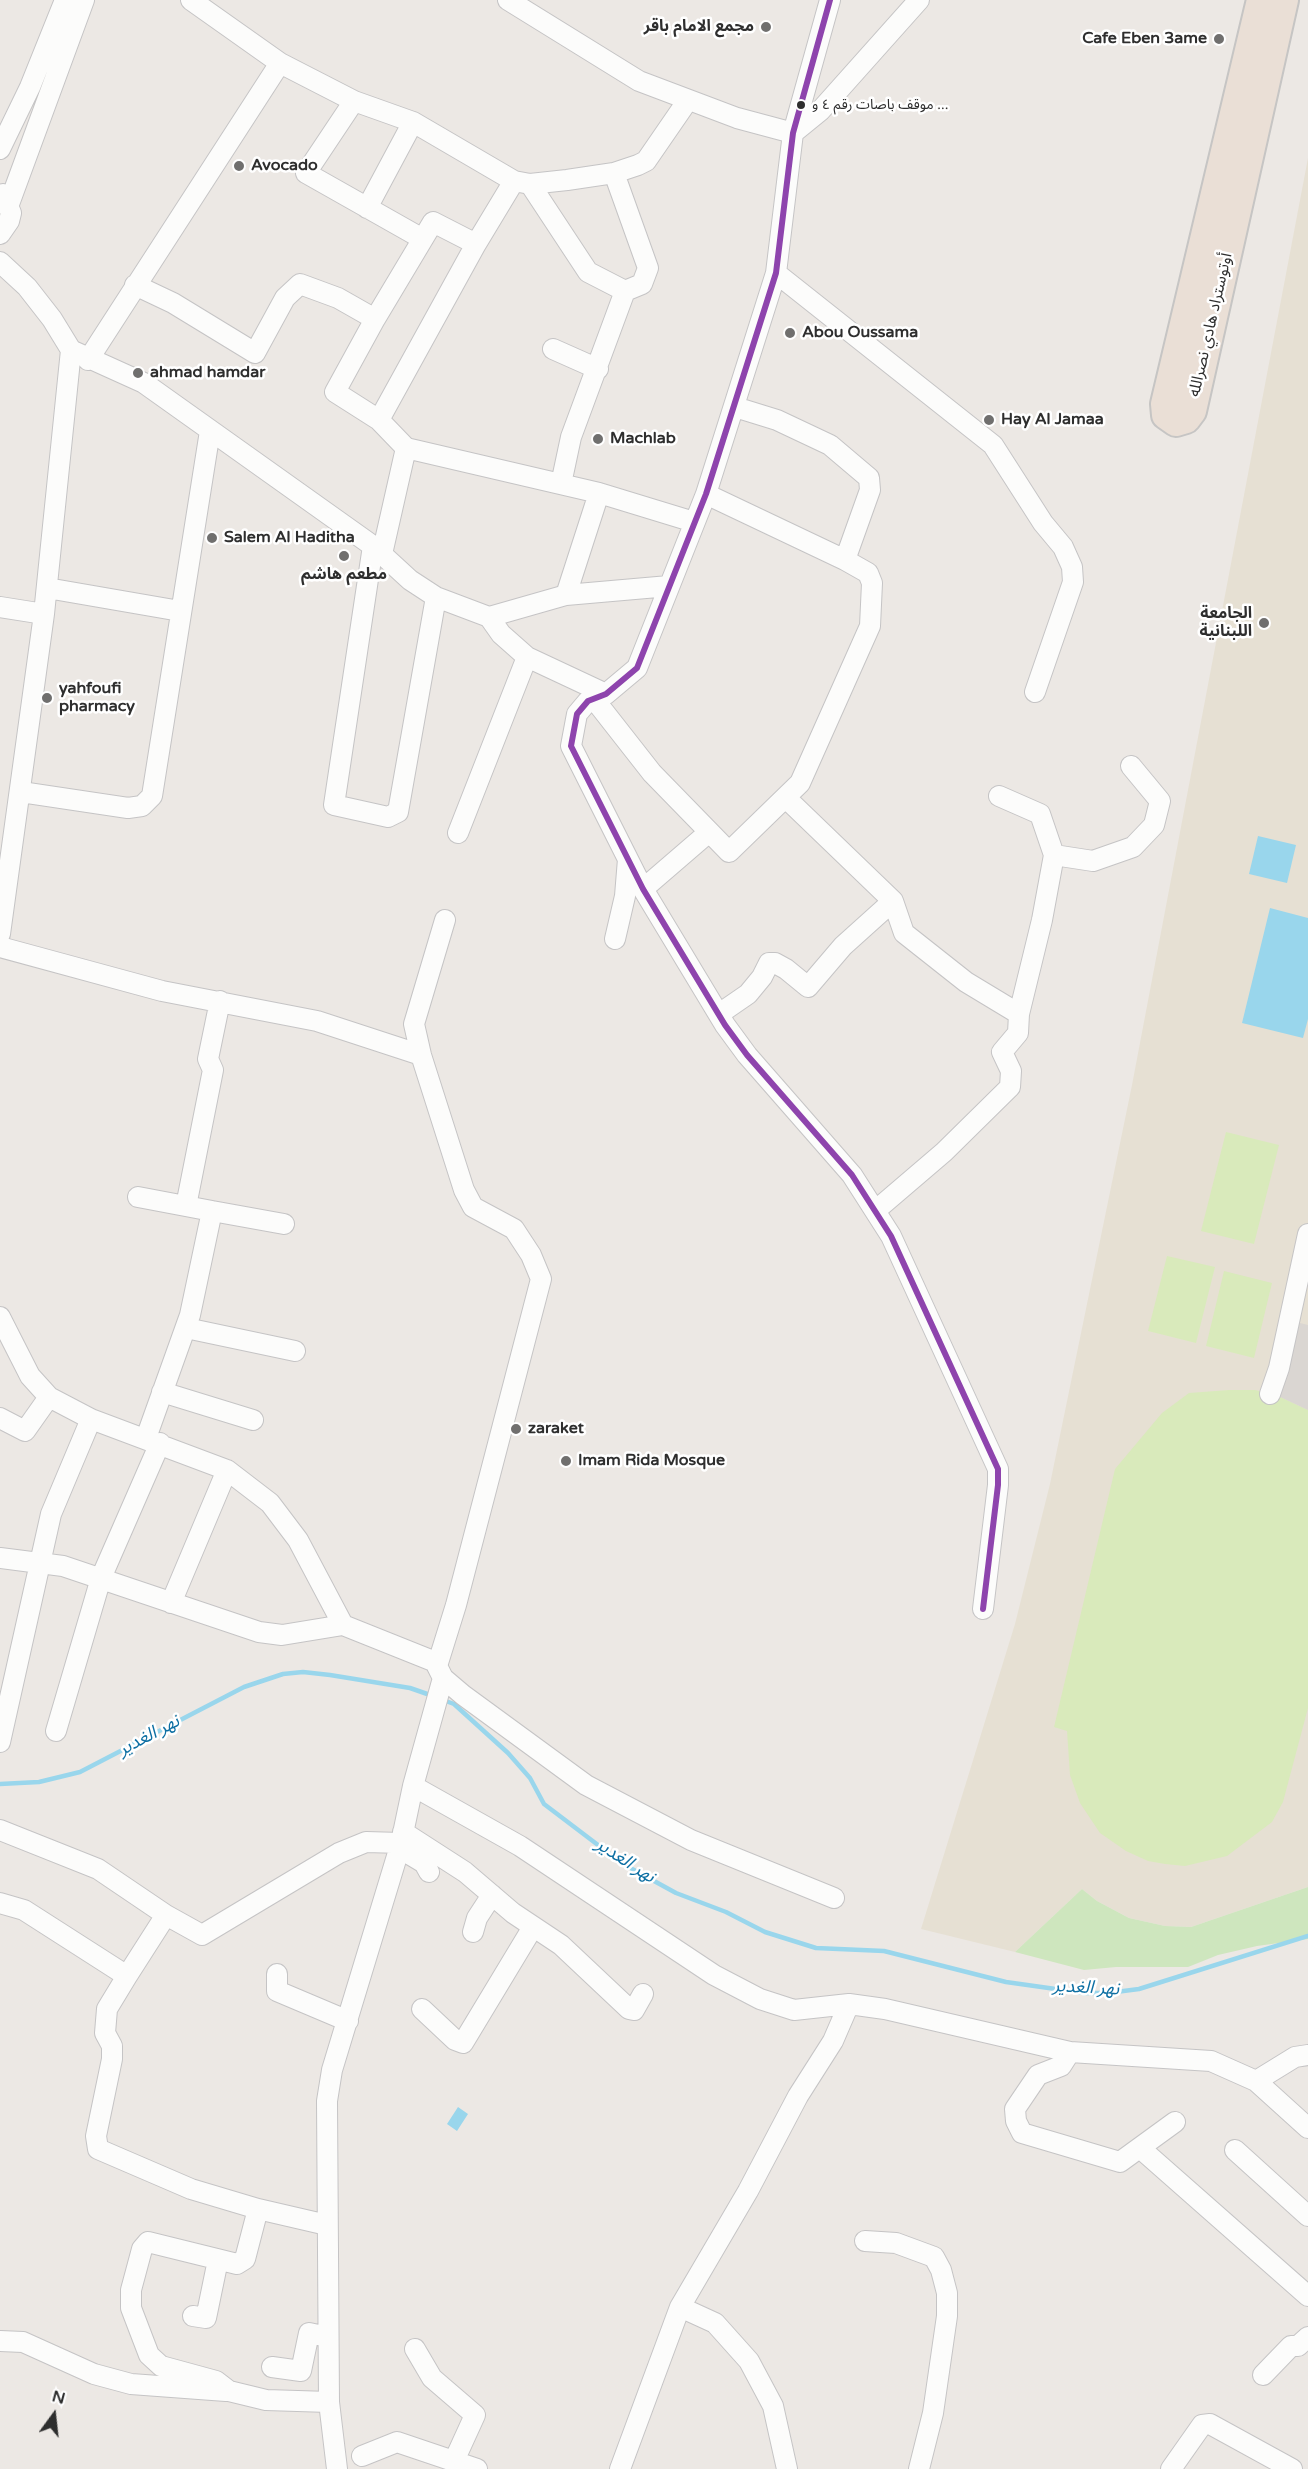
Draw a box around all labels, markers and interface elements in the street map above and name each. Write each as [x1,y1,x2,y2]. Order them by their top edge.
place label: مجمع الامام باقر [644,17,754,37]
marker: مجمع الامام باقر [759,20,773,34]
place label: Cafe Eben 3ame [1082,29,1207,49]
marker: Cafe Eben 3ame [1212,32,1226,46]
place label: موقف باصات رقم ٤ و ... [812,97,948,113]
marker: موقف باصات رقم ٤ و ... [795,99,807,111]
place label: Avocado [251,156,318,176]
marker: Avocado [232,159,246,173]
street label: أوتوستراد هادي نصرالله [1185,251,1237,399]
place label: Abou Oussama [802,323,918,343]
marker: Abou Oussama [783,326,797,340]
place label: ahmad hamdar [150,363,265,383]
marker: ahmad hamdar [131,366,145,380]
place label: Hay Al Jamaa [1001,410,1104,430]
marker: Hay Al Jamaa [982,413,996,427]
place label: Machlab [610,429,676,449]
marker: Machlab [591,432,605,446]
place label: Salem Al Haditha [224,528,355,548]
marker: Salem Al Haditha [205,531,219,545]
marker: مطعم هاشم [337,549,351,563]
place label: مطعم هاشم [301,565,387,585]
place label: الجامعة اللبنانية [1199,604,1252,642]
marker: الجامعة اللبنانية [1257,616,1271,630]
place label: yahfoufi pharmacy [59,679,135,717]
marker: yahfoufi pharmacy [40,691,54,705]
place label: zaraket [528,1419,584,1439]
marker: zaraket [509,1422,523,1436]
place label: Imam Rida Mosque [578,1451,725,1471]
marker: Imam Rida Mosque [559,1454,573,1468]
water label: نهر الغدير [115,1711,183,1761]
water label: نهر الغدير [591,1834,659,1888]
water label: نهر الغدير [1052,1975,1120,2001]
north arrow [24,2385,84,2445]
text: N [50,2386,67,2409]

